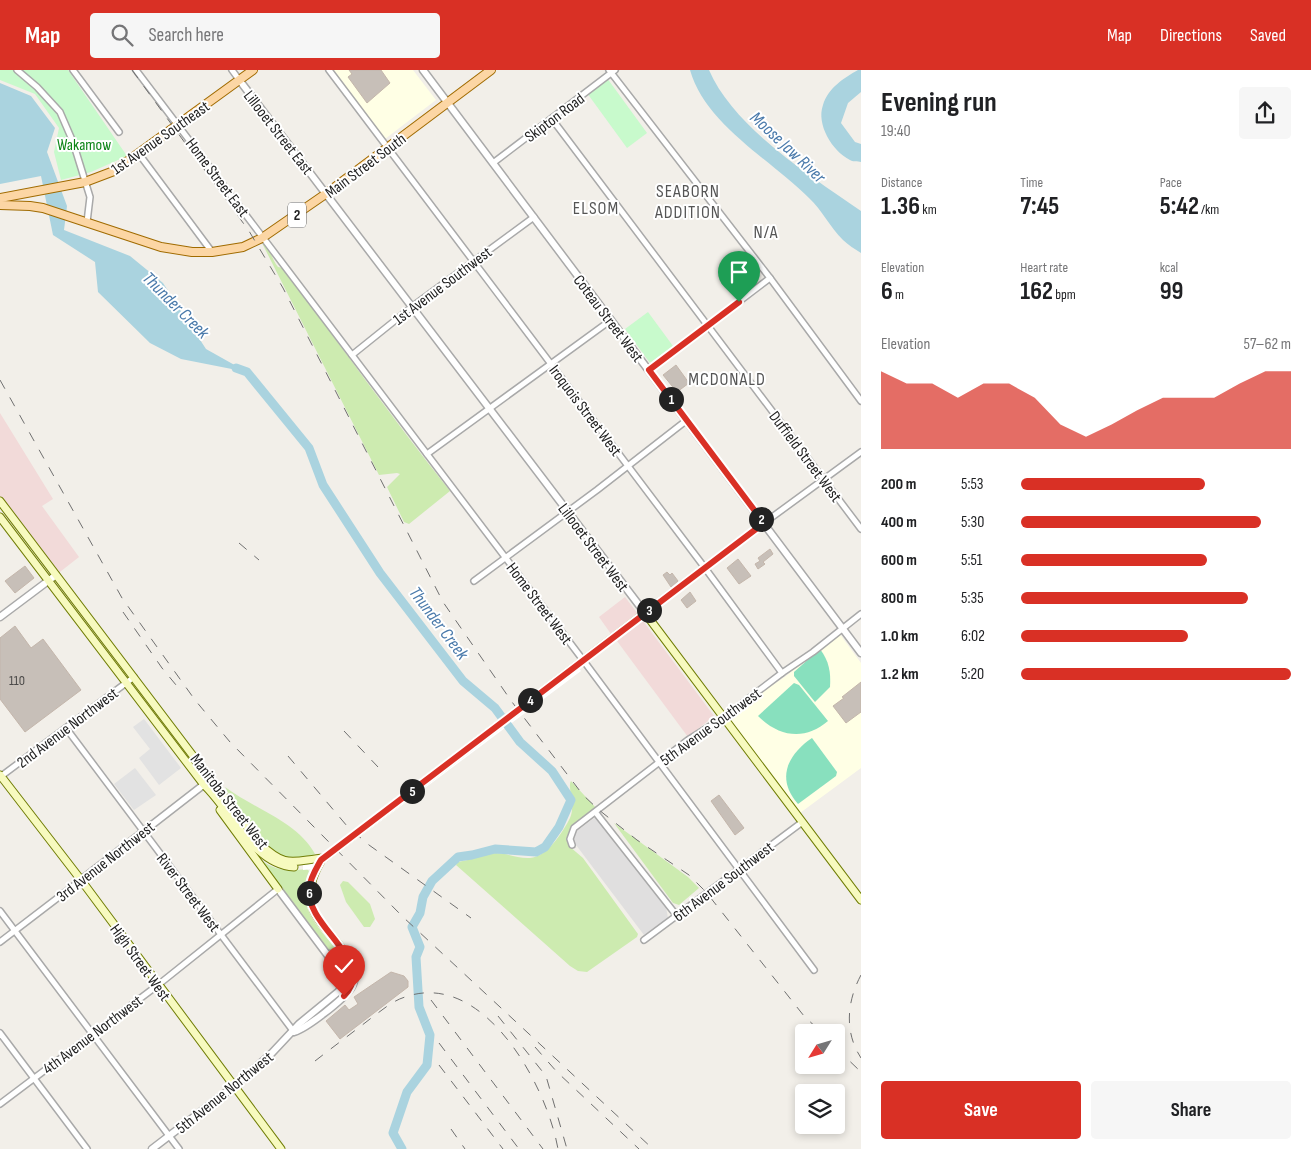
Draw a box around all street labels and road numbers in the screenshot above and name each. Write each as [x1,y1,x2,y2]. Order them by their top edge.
street label: Lillooet Street East [239,87,317,179]
street label: Skipton Road [521,90,589,147]
street label: 1st Avenue Southeast [108,97,214,179]
street label: Main Street South [322,130,410,203]
street label: Home Street East [181,135,253,221]
road number: 2 [288,202,306,228]
street label: 1st Avenue Southwest [390,243,496,329]
street label: Coteau Street West [569,272,647,366]
street label: Iroquois Street West [544,362,625,460]
street label: Duffield Street West [764,408,845,506]
street label: Lillooet Street West [553,500,632,596]
street label: Home Street West [502,559,576,649]
street label: 2nd Avenue Northwest [14,684,122,772]
street label: 5th Avenue Southwest [657,684,765,770]
street label: Manitoba Street West [186,750,272,853]
street label: 3rd Avenue Northwest [53,818,159,906]
street label: 6th Avenue Southwest [670,838,778,926]
street label: River Street West [152,850,224,936]
street label: High Street West [106,921,174,1005]
street label: 4th Avenue Northwest [39,991,147,1079]
street label: 5th Avenue Northwest [172,1048,277,1138]

